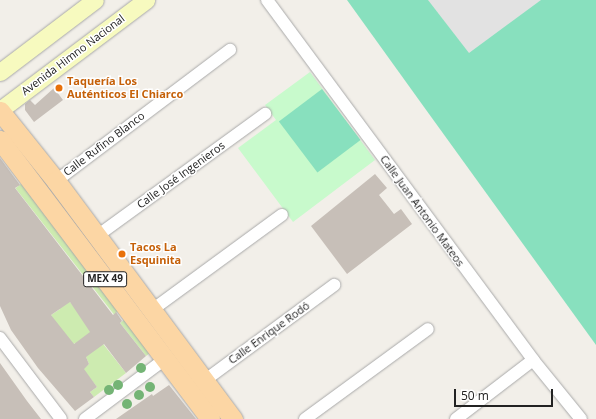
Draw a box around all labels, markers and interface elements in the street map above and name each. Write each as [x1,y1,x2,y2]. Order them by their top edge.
street label: Avenida Himno Nacional [19,12,127,98]
place label: Taquería Los Auténticos El Chiarco [67,75,183,101]
marker: Taquería Los Auténticos El Chiarco [54,83,64,93]
street label: Calle Rufino Blanco [61,109,147,179]
street label: Calle José Ingenieros [134,139,228,211]
street label: Calle Juan Antonio Mateos [377,153,467,269]
place label: Tacos La Esquinita [130,241,181,267]
marker: Tacos La Esquinita [117,249,127,259]
road number: MEX 49 [83,271,127,287]
street label: Calle Enrique Rodó [226,299,312,367]
scale bar [456,381,555,407]
text: 50 m [461,387,489,404]

